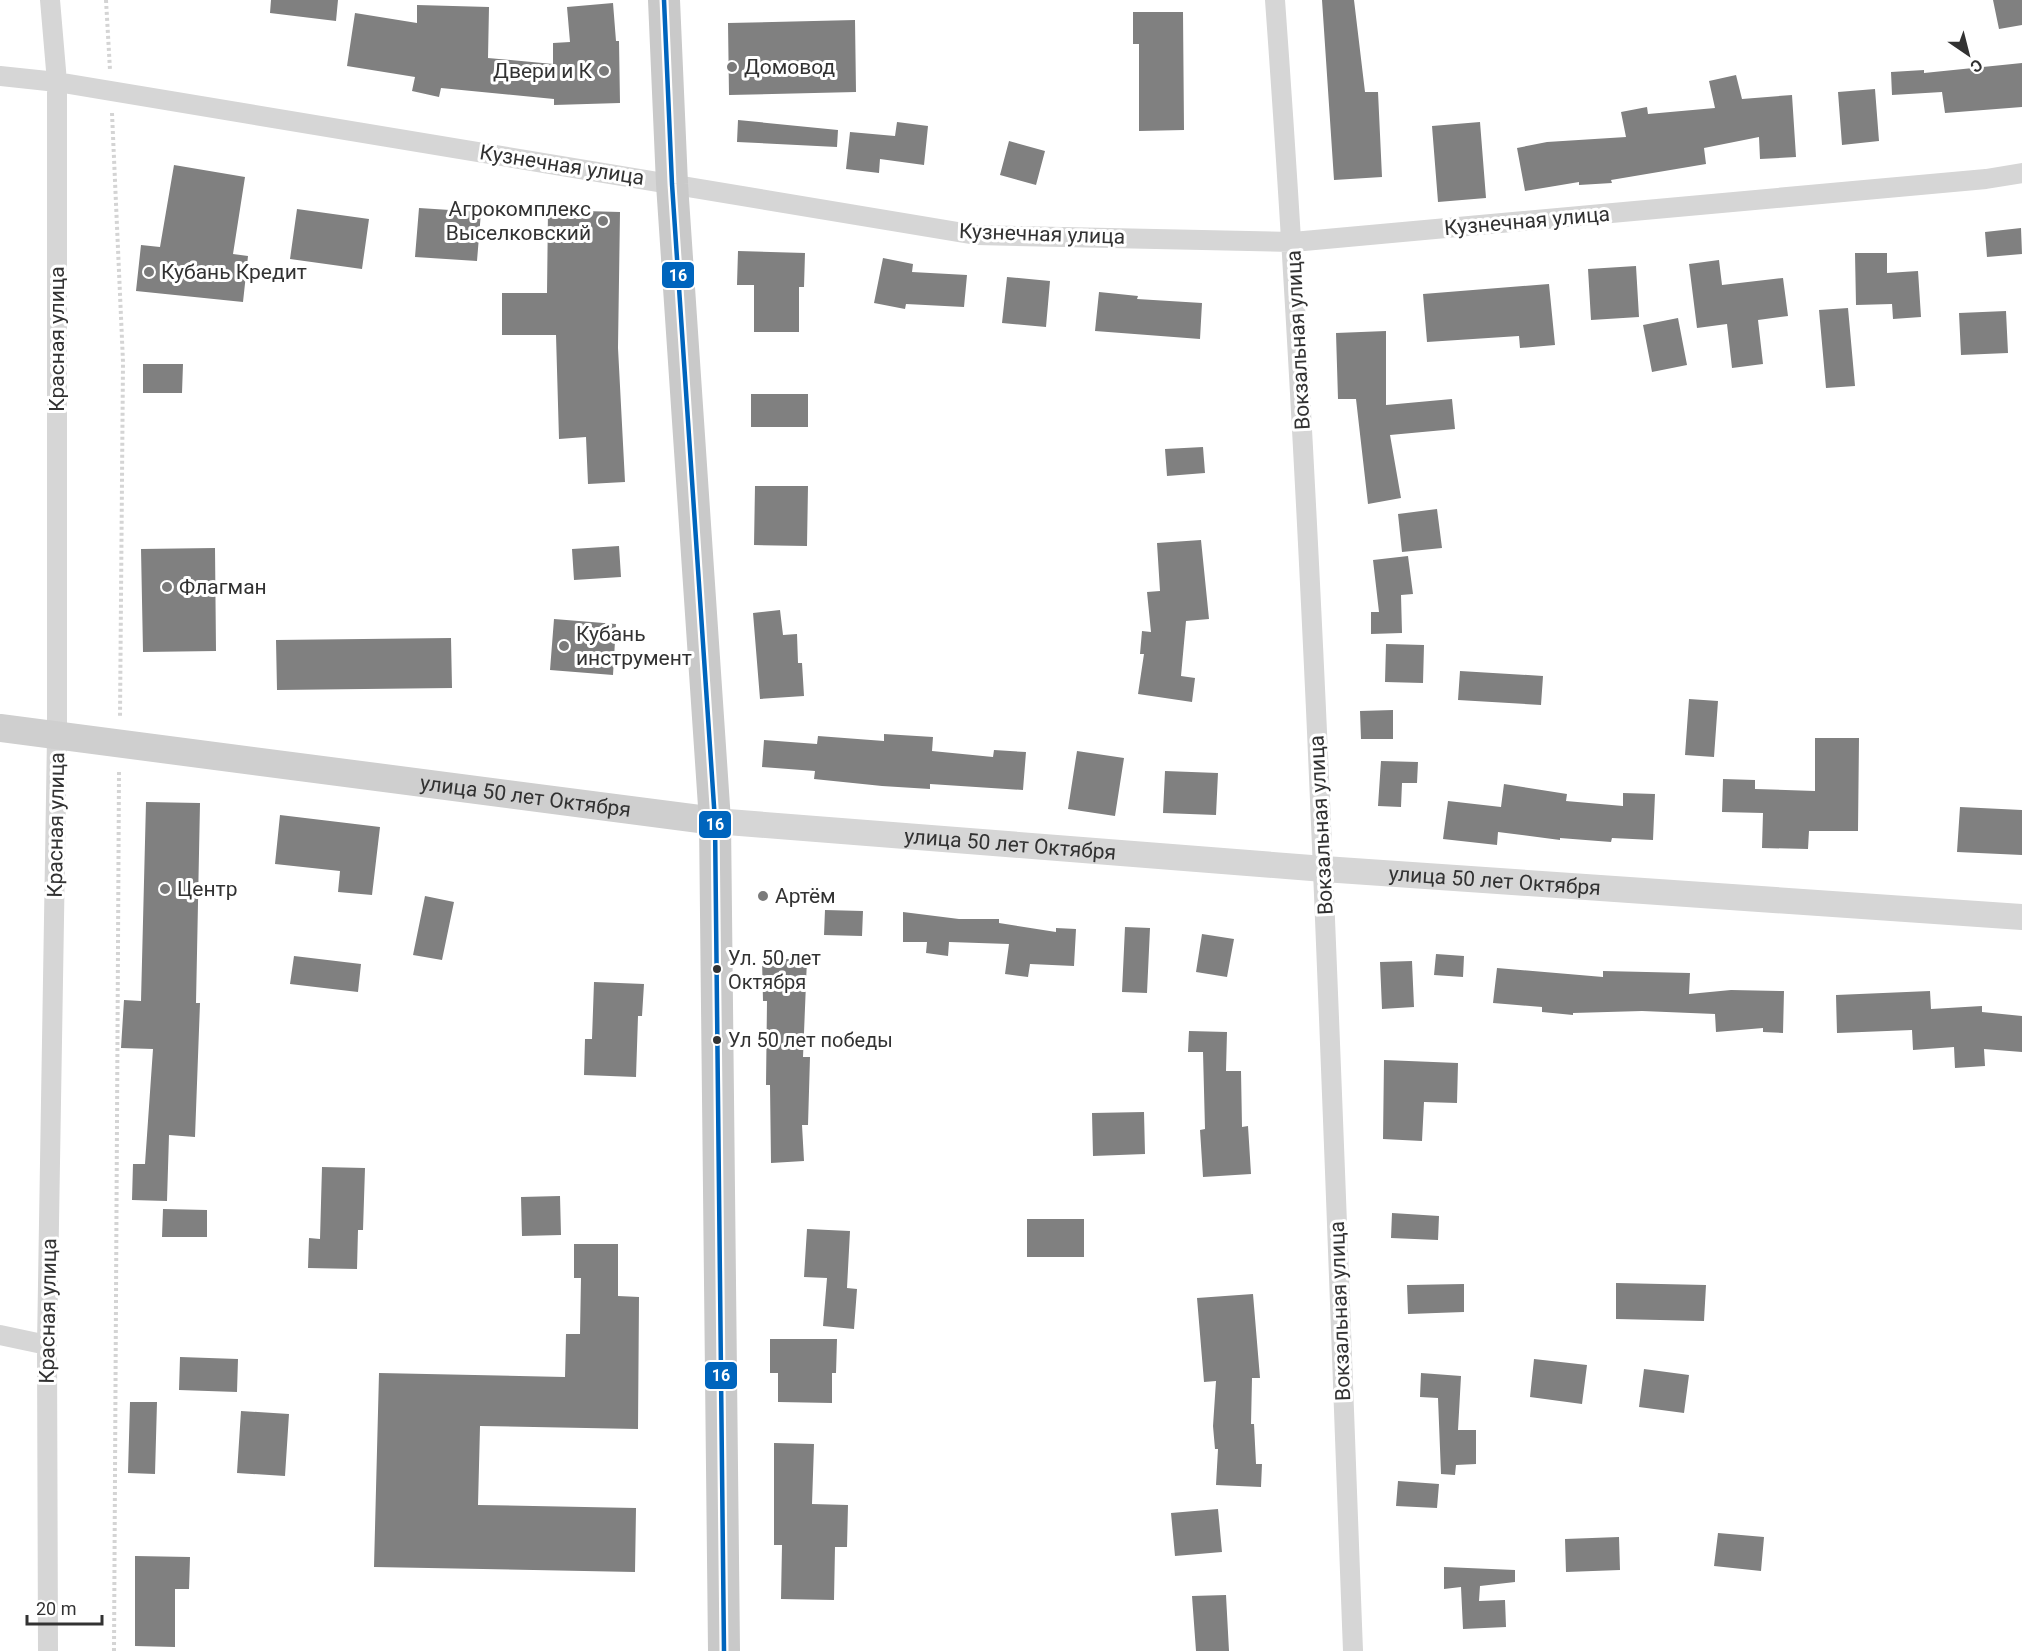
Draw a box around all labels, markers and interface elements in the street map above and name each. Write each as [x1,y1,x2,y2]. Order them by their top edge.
north arrow [1938,24,1998,84]
place label: Домовод [744,55,836,79]
text: С [1967,55,1986,77]
place label: Двери и К [493,59,592,83]
marker: Домовод [725,60,739,74]
marker: Двери и К [597,64,611,78]
street label: Кузнечная улица [478,140,646,190]
place label: Агрокомплекс Выселковский [446,197,591,245]
street label: Кузнечная улица [1443,202,1611,240]
marker: Агрокомплекс Выселковский [596,214,610,228]
street label: Кузнечная улица [958,219,1126,249]
street label: Вокзальная улица [1281,250,1315,430]
place label: Кубань Кредит [161,260,307,284]
line badge: 16 [661,261,695,289]
marker: Кубань Кредит [142,265,156,279]
street label: Красная улица [45,266,69,412]
text: 16 [669,266,687,285]
place label: Флагман [179,575,267,599]
marker: Флагман [160,580,174,594]
place label: Кубань инструмент [576,622,692,670]
marker: Кубань инструмент [557,639,571,653]
street label: Вокзальная улица [1304,735,1338,915]
street label: Красная улица [43,752,69,898]
street label: улица 50 лет Октября [419,771,632,822]
line badge: 16 [698,810,732,839]
text: 16 [706,815,724,834]
street label: улица 50 лет Октября [903,824,1117,865]
street label: улица 50 лет Октября [1388,861,1602,900]
place label: Центр [177,877,238,901]
marker: Центр [158,882,172,896]
place label: Артём [775,884,836,908]
marker: Артём [756,889,770,903]
place label: Ул. 50 лет Октября [728,946,821,994]
marker: Ул. 50 лет Октября [711,963,723,975]
place label: Ул 50 лет победы [728,1028,893,1052]
marker: Ул 50 лет победы [711,1034,723,1046]
street label: Вокзальная улица [1325,1221,1355,1401]
street label: Красная улица [35,1238,61,1384]
line badge: 16 [704,1361,738,1390]
text: 16 [712,1366,730,1385]
scale bar [27,1588,102,1626]
text: 20 m [36,1598,76,1619]

